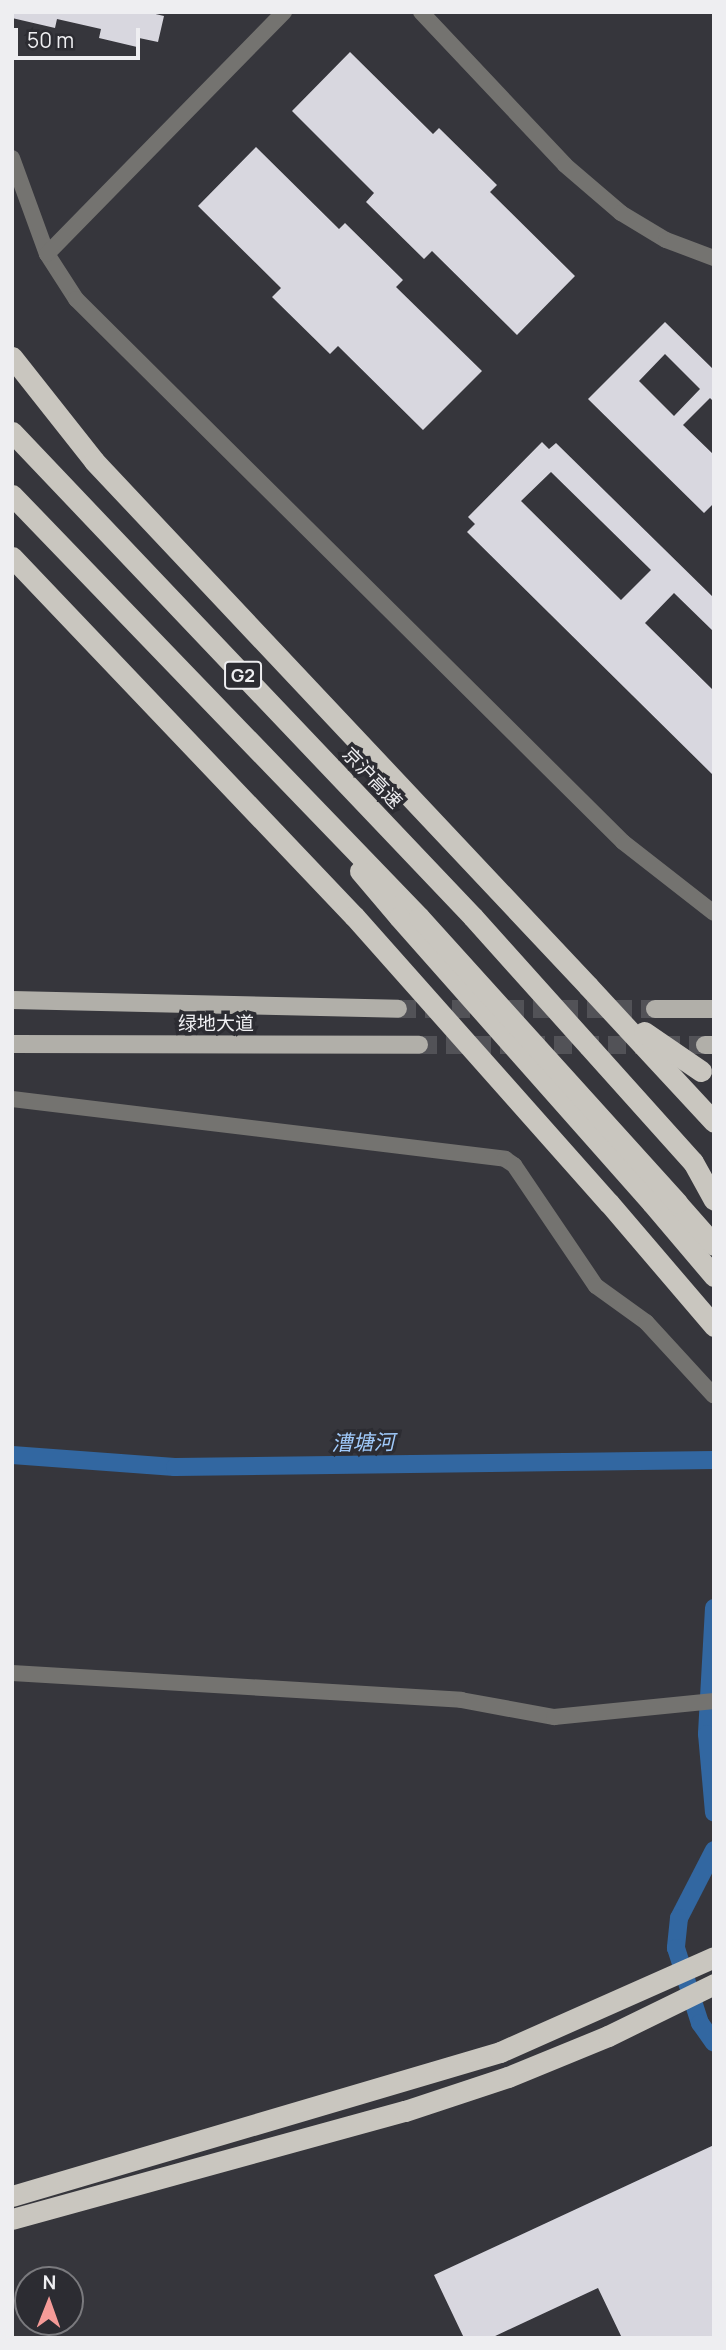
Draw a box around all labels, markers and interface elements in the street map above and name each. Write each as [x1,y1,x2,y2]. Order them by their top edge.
scale bar [18,14,144,58]
text: 50 m [27,26,74,54]
road number: G2 [224,660,262,690]
street label: 京沪高速 [337,743,407,813]
street label: 绿地大道 [178,1013,254,1035]
water label: 漕塘河 [331,1429,395,1455]
north arrow [14,2266,84,2336]
text: N [42,2269,56,2295]

